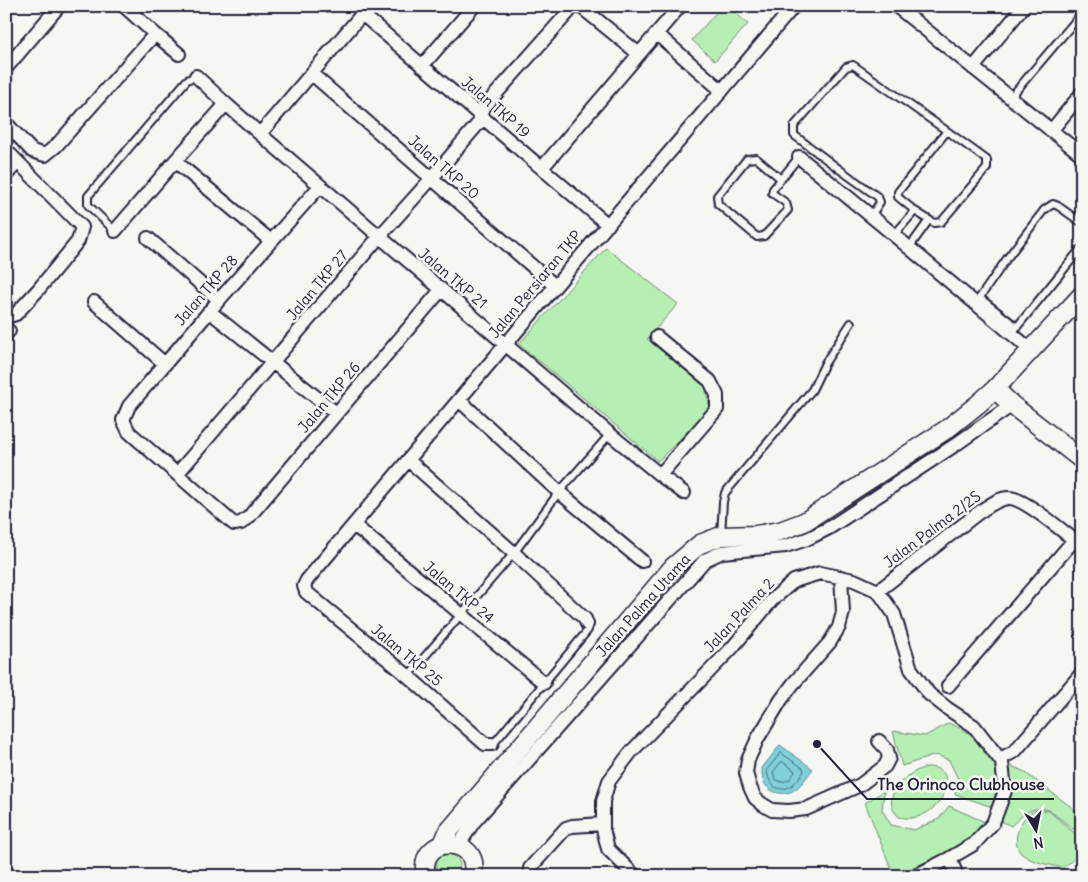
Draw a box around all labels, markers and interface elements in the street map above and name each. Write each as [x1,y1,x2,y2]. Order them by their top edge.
street label: Jalan TKP 19 [458,72,534,142]
street label: Jalan TKP 20 [405,131,483,203]
street label: Jalan Persiaran TKP [484,226,586,342]
street label: Jalan TKP 21 [415,244,491,312]
street label: Jalan TKP 27 [282,246,352,324]
street label: Jalan TKP 28 [170,251,242,329]
street label: Jalan TKP 26 [294,358,364,436]
street label: Jalan Palma 2/2S [880,486,984,572]
street label: Jalan Palma Utama [592,549,694,660]
street label: Jalan TKP 24 [420,557,499,627]
street label: Jalan Palma 2 [700,574,778,656]
street label: Jalan TKP 25 [368,620,446,690]
callout: The Orinoco Clubhouse [867,768,1054,799]
text: The Orinoco Clubhouse [877,774,1045,794]
north arrow [1010,804,1060,854]
text: N [1032,833,1045,853]

